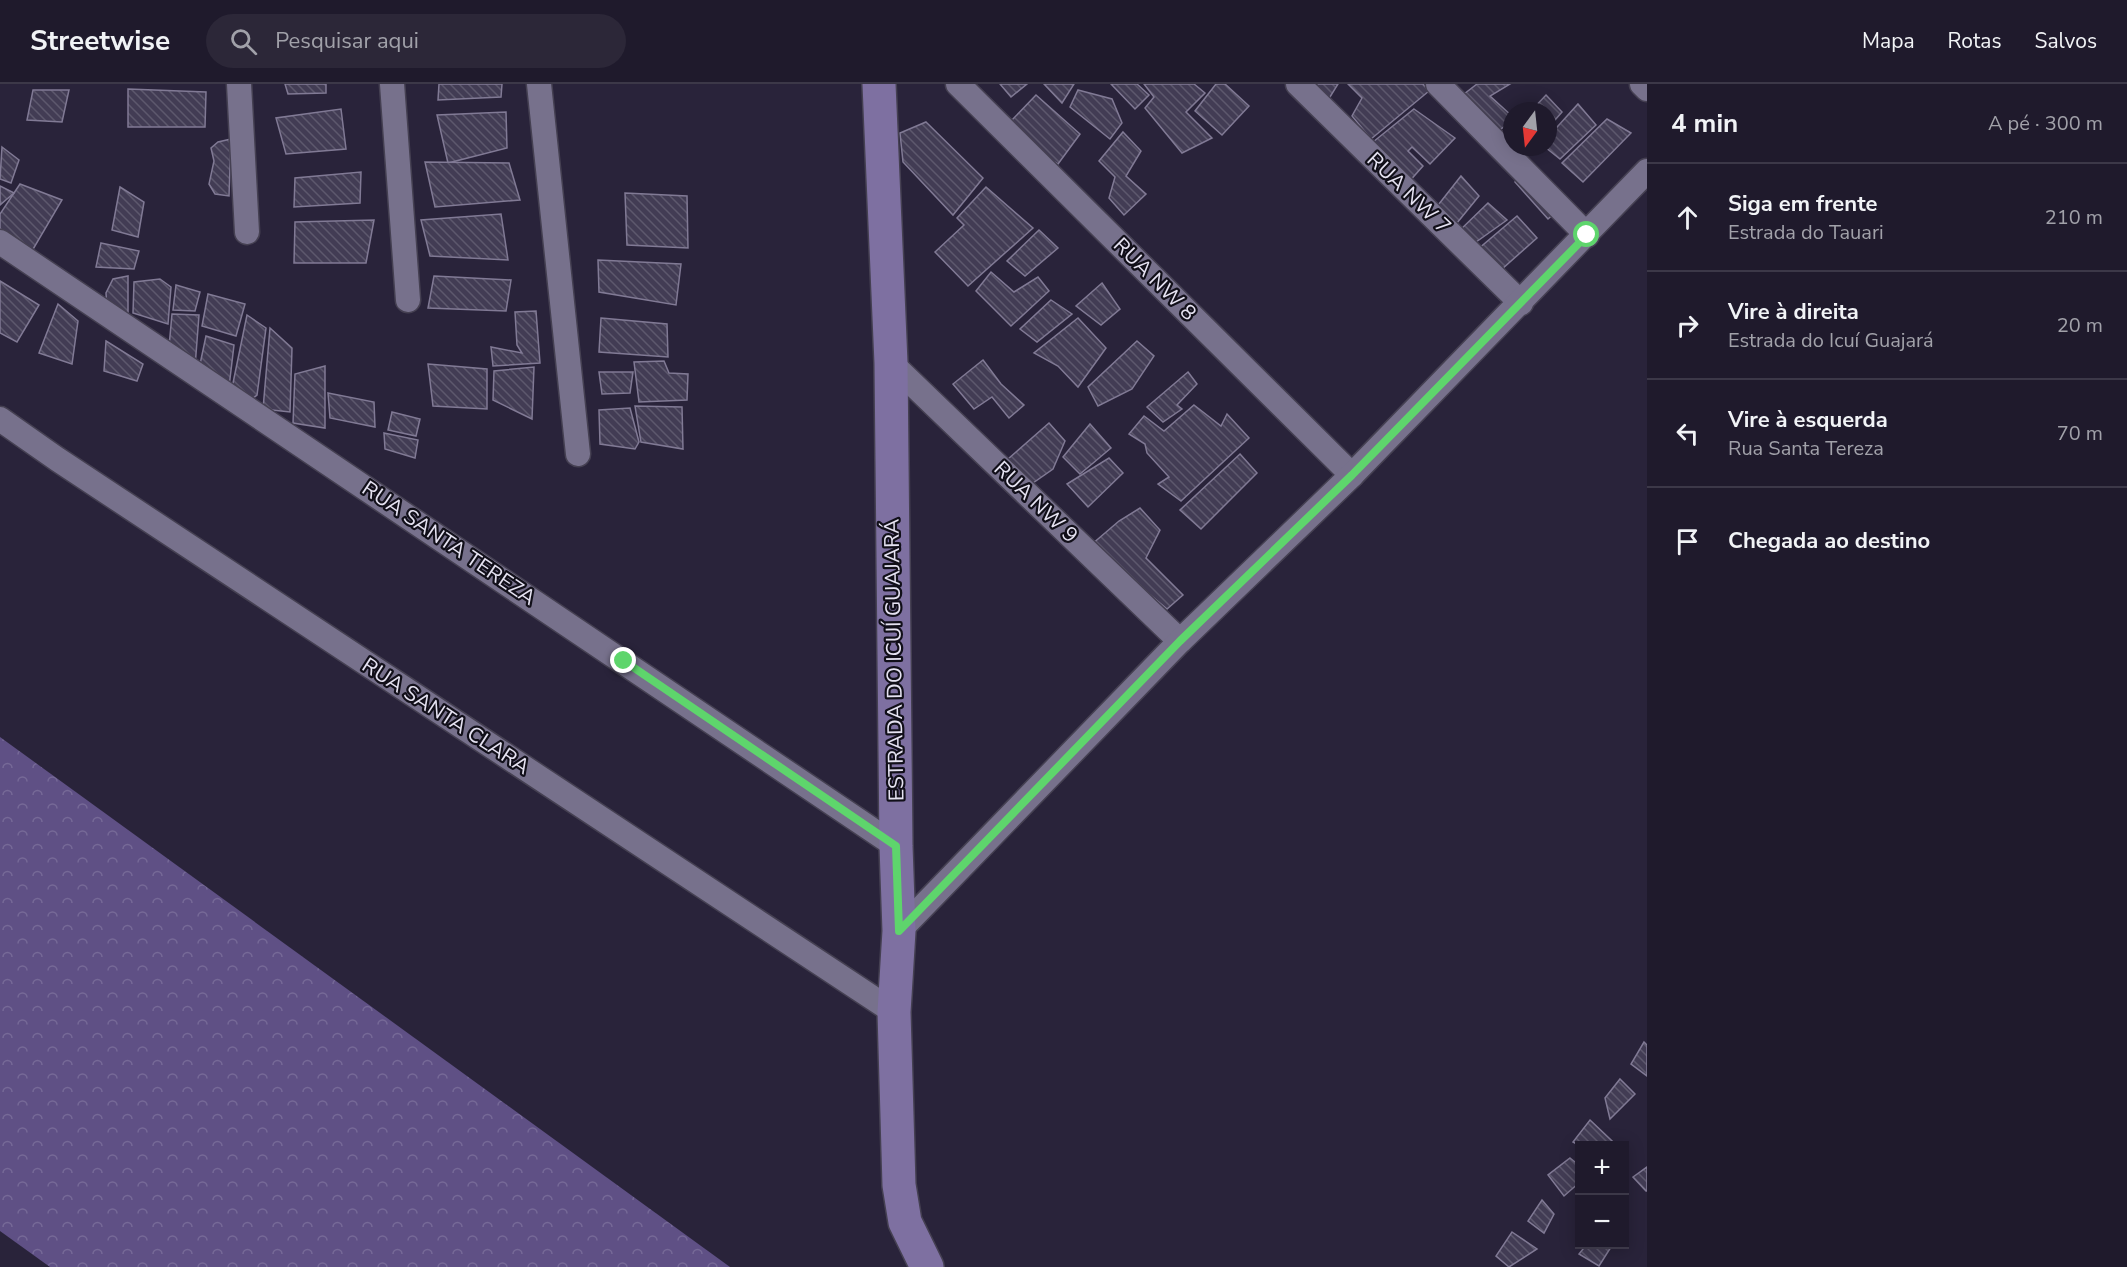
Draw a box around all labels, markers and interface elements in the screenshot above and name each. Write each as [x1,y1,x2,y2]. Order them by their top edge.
search box [206,14,626,68]
text: Streetwise [30,22,170,60]
icon: search [227,25,260,58]
text: Pesquisar aqui [275,26,419,56]
text: Mapa [1862,27,1915,55]
text: Rotas [1948,27,2002,55]
text: Salvos [2035,27,2097,55]
north arrow [1503,102,1557,156]
text: 4 min [1671,106,1738,141]
text: A pé · 300 m [1988,110,2103,137]
street label: RUA NW 7 [1361,146,1457,240]
text: Siga em frente [1728,189,1877,219]
icon: ahead [1671,201,1704,234]
text: 210 m [2045,204,2103,231]
text: Estrada do Tauari [1728,219,1884,246]
route start [1573,221,1599,247]
street label: RUA NW 8 [1107,231,1203,327]
text: Vire à direita [1728,297,1859,327]
icon: right [1671,309,1704,342]
text: 20 m [2057,312,2103,339]
text: Estrada do Icuí Guajará [1728,327,1934,354]
text: Vire à esquerda [1728,405,1888,435]
icon: left [1671,417,1704,450]
text: 70 m [2057,420,2103,447]
text: Rua Santa Tereza [1728,435,1884,462]
street label: RUA NW 9 [988,455,1084,549]
street label: RUA SANTA TEREZA [357,474,541,612]
street label: ESTRADA DO ICUÍ GUAJARÁ [878,519,910,801]
icon: arrive [1671,525,1704,558]
text: Chegada ao destino [1728,526,1930,556]
route end [610,647,636,673]
street label: RUA SANTA CLARA [357,651,535,781]
map controls [1575,1141,1629,1249]
button: + [1575,1141,1629,1195]
button: − [1575,1195,1629,1249]

